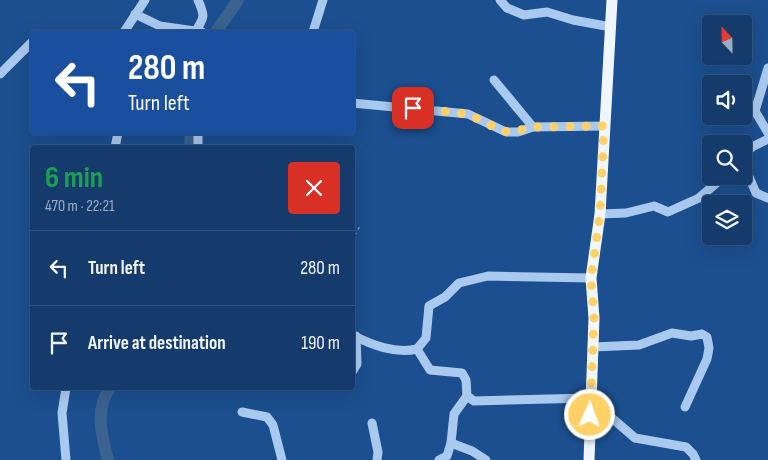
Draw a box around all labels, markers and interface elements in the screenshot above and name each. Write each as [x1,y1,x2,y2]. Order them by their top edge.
north arrow [702,15,752,65]
map controls [702,15,752,245]
text: 280 m [128,47,205,90]
icon: left [45,50,110,115]
button: sound [702,75,752,125]
pin [392,87,434,129]
text: Turn left [128,90,190,117]
icon: arrive [399,94,427,122]
button: search [702,135,752,185]
text: 6 min [45,160,103,196]
button: close [288,162,340,214]
button: layers [702,195,752,245]
text: 470 m · 22:21 [45,197,115,216]
icon: left [45,254,73,282]
text: Turn left [88,257,145,280]
text: 280 m [300,257,340,280]
icon: arrive [45,329,73,357]
text: Arrive at destination [88,332,226,355]
text: 190 m [301,332,340,355]
position arrow [563,388,615,440]

